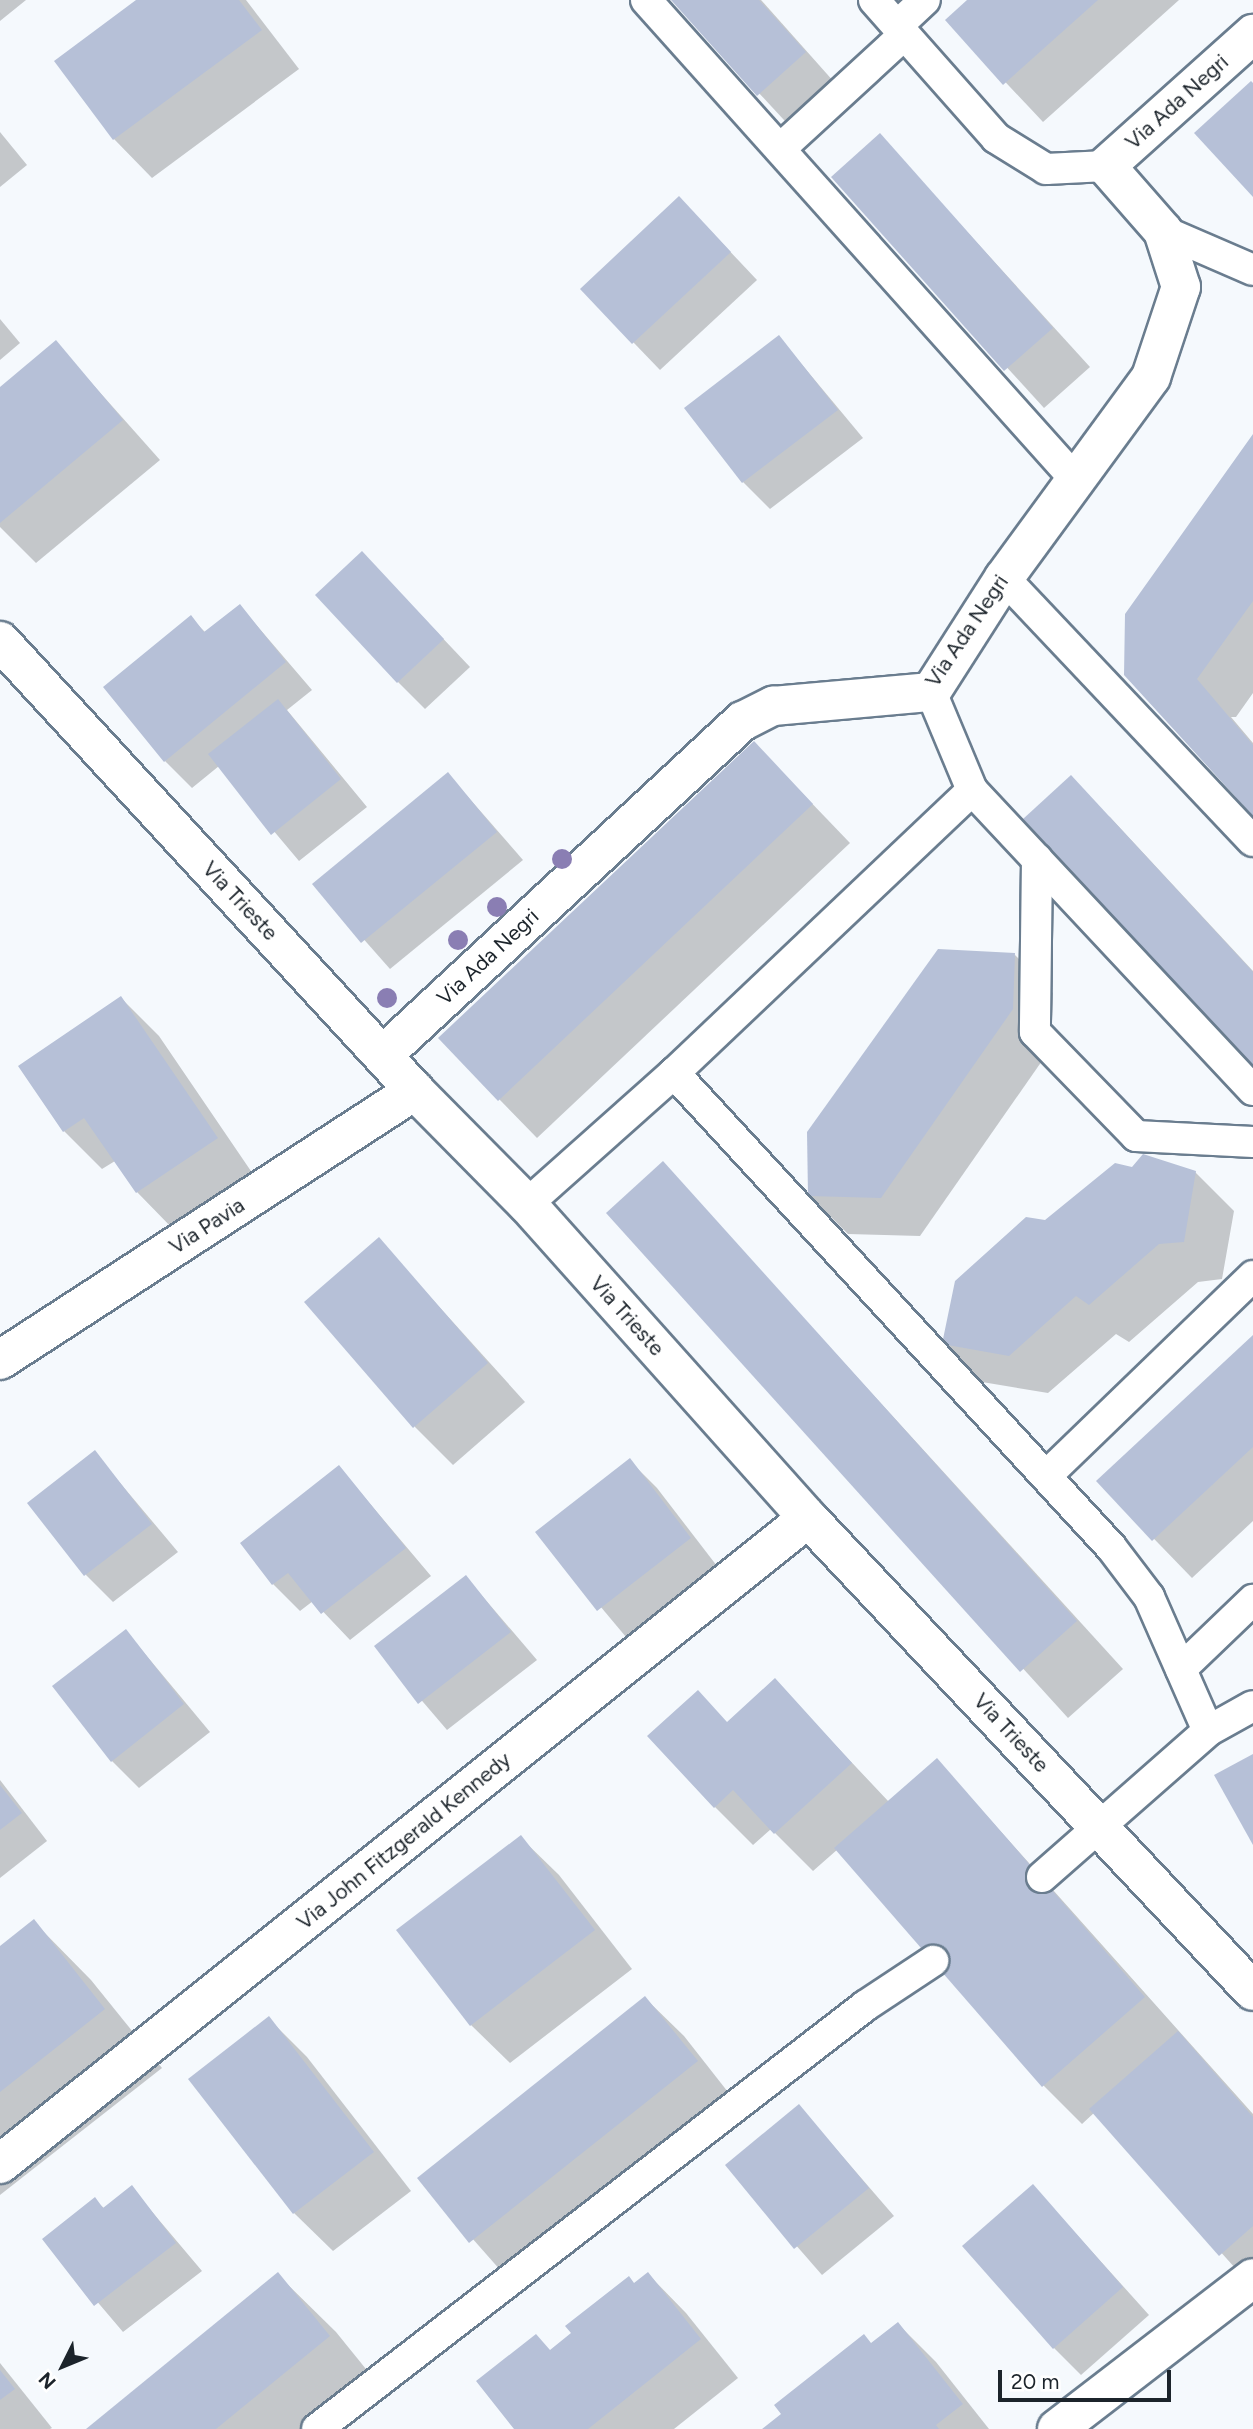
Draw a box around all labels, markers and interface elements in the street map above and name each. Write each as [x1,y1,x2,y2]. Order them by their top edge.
street label: Via Ada Negri [1120,49,1234,155]
street label: Via Ada Negri [920,570,1014,692]
street label: Via Trieste [197,856,283,946]
street label: Via Ada Negri [432,904,544,1010]
street label: Via Pavia [165,1192,249,1260]
street label: Via Trieste [585,1271,669,1361]
street label: Via Trieste [968,1688,1054,1778]
street label: Via John Fitzgerald Kennedy [292,1747,516,1935]
north arrow [28,2331,98,2401]
scale bar [1001,2356,1174,2400]
text: N [34,2367,61,2394]
text: 20 m [1011,2369,1059,2394]

